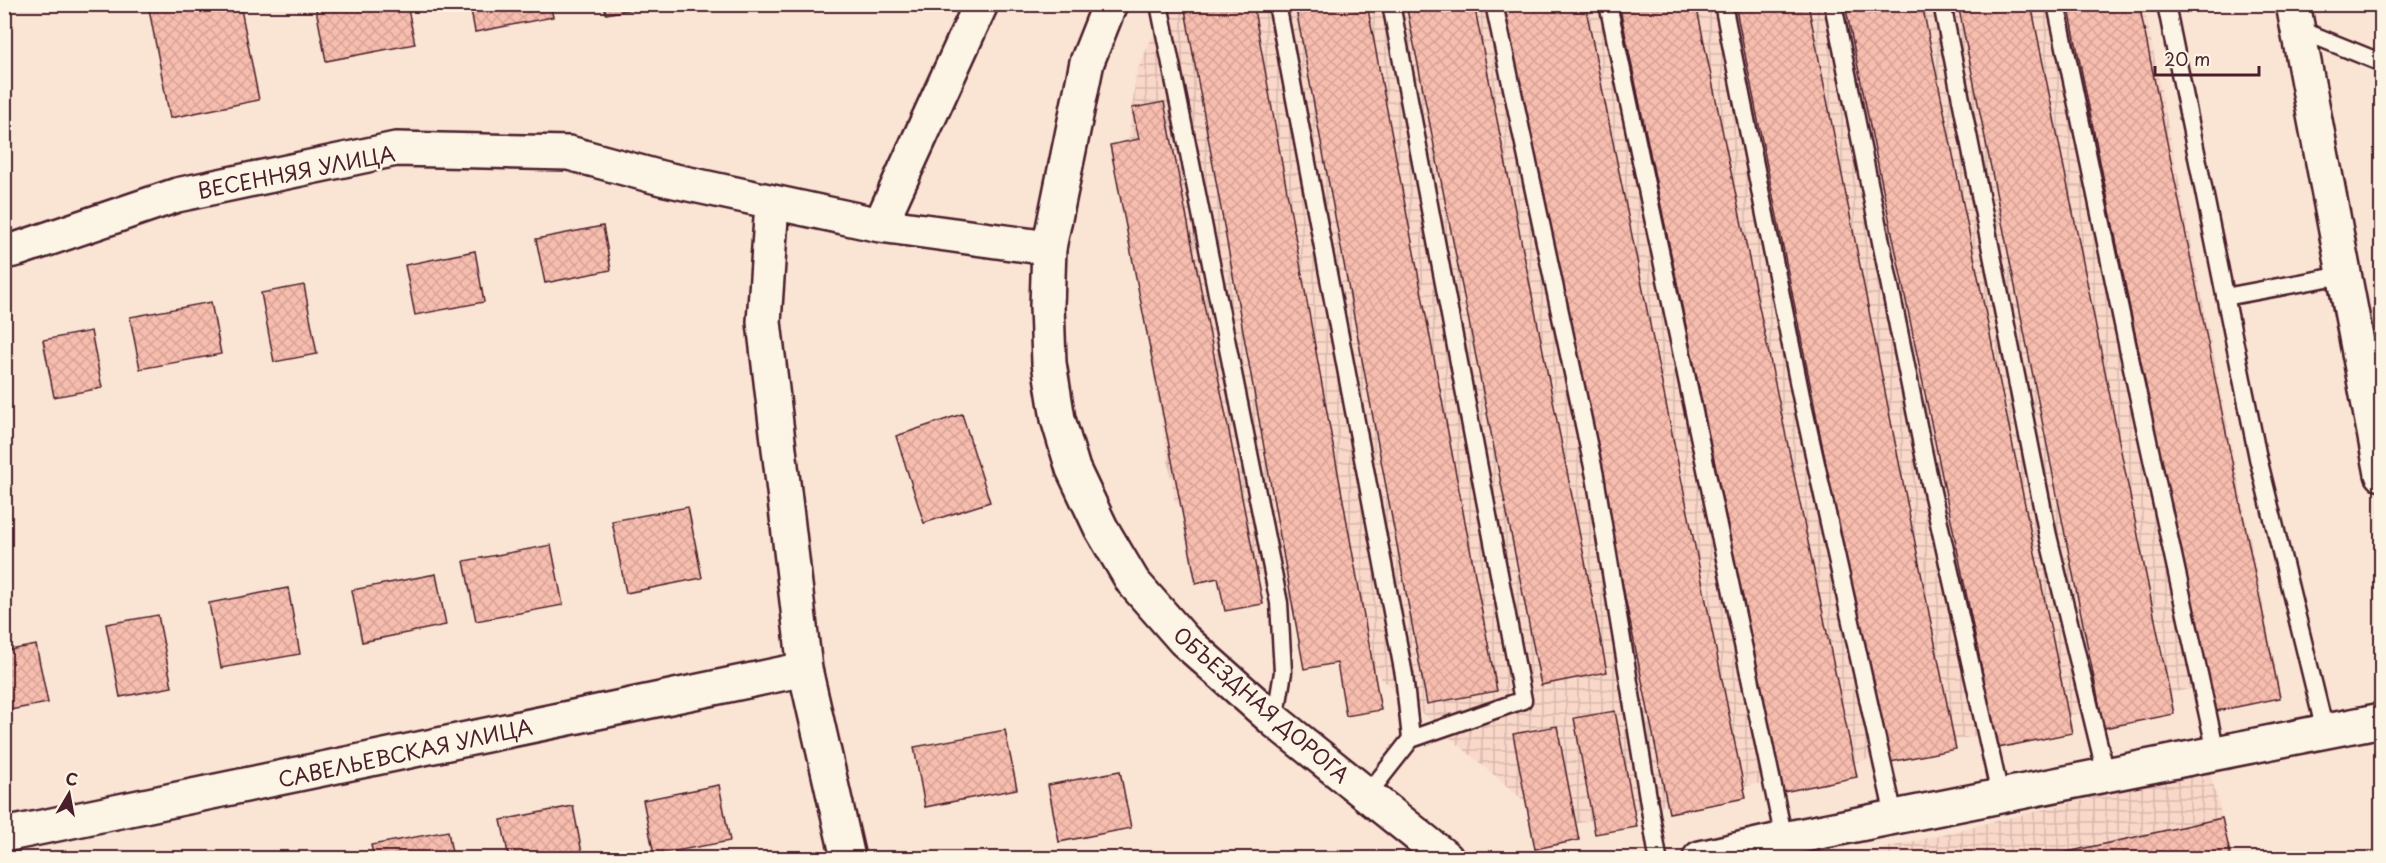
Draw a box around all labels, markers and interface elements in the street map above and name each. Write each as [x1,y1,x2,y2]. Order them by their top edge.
scale bar [2155,39,2258,77]
text: 20 m [2164,45,2210,72]
street label: ВЕСЕННЯЯ УЛИЦА [194,136,398,206]
street label: ОБЪЕЗДНАЯ ДОРОГА [1167,618,1357,790]
street label: САВЕЛЬЕВСКАЯ УЛИЦА [275,709,535,795]
north arrow [39,764,99,824]
text: С [64,765,80,791]

